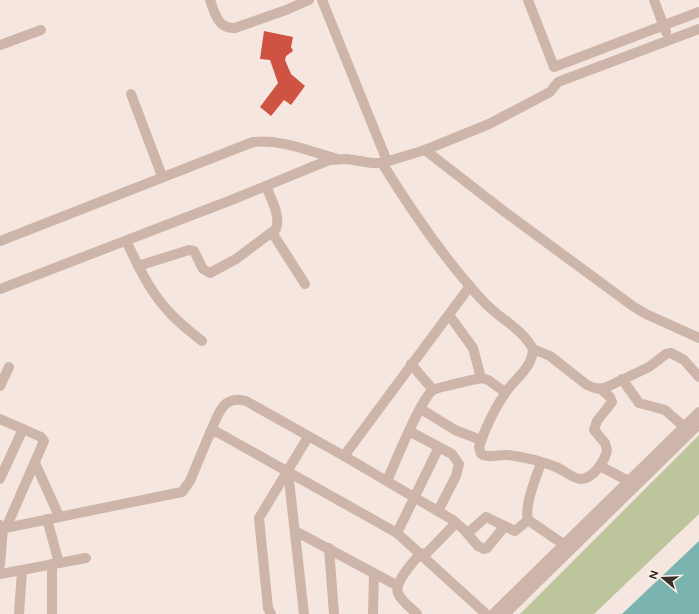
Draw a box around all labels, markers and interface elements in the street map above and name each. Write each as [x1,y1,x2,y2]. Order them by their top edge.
north arrow [643,558,683,598]
text: N [647,569,662,581]

